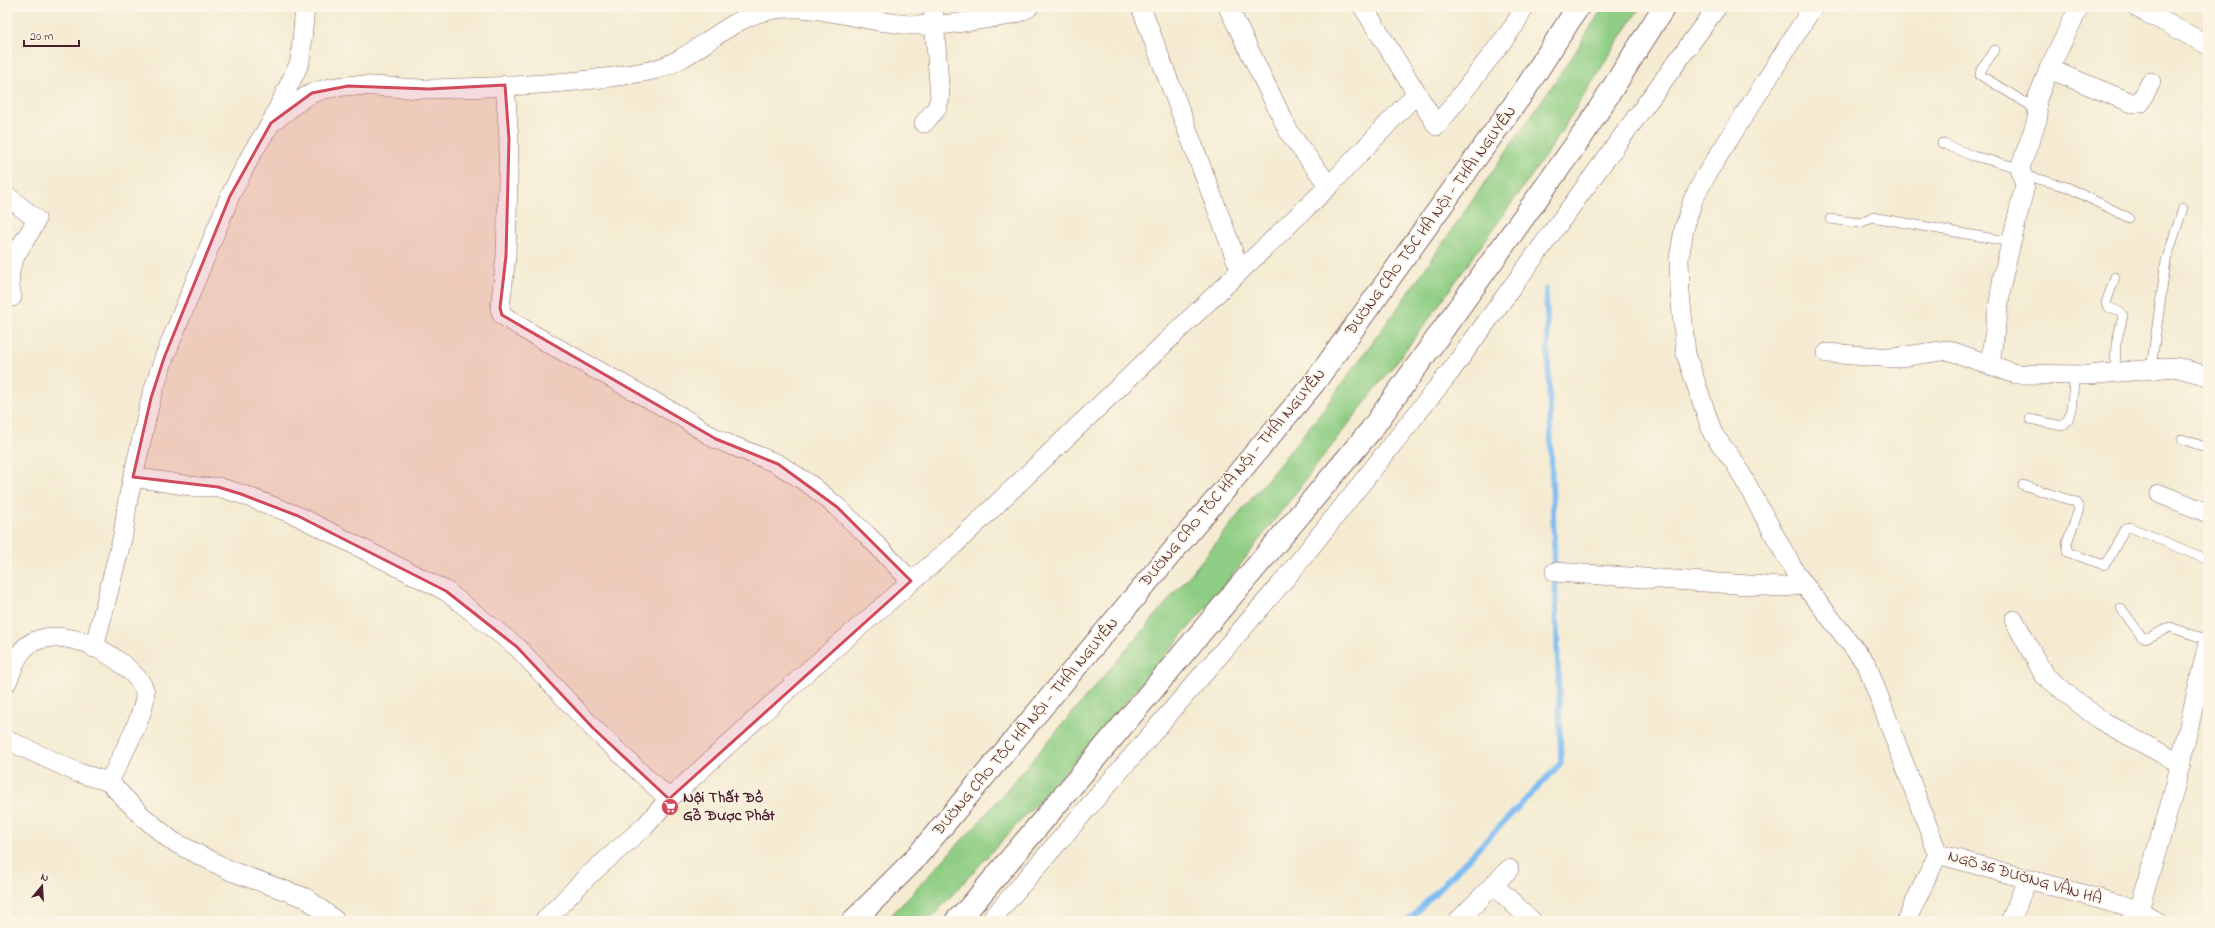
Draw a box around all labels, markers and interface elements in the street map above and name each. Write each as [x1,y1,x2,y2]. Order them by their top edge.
scale bar [24,22,79,48]
text: 20 m [30,28,53,46]
street label: ĐƯỜNG CAO TỐC HÀ NỘI - THÁI NGUYÊN [1339,101,1523,342]
street label: ĐƯỜNG CAO TỐC HÀ NỘI - THÁI NGUYÊN [1133,363,1332,593]
street label: ĐƯỜNG CAO TỐC HÀ NỘI - THÁI NGUYÊN [926,612,1125,842]
place label: Nội Thất Đồ Gỗ Được Phát [683,786,776,828]
supermarket icon: Nội Thất Đồ Gỗ Được Phát [660,797,680,817]
street label: NGÕ 36 ĐƯỜNG VÂN HÀ [1945,844,2105,912]
north arrow [22,866,62,906]
text: N [39,869,51,886]

